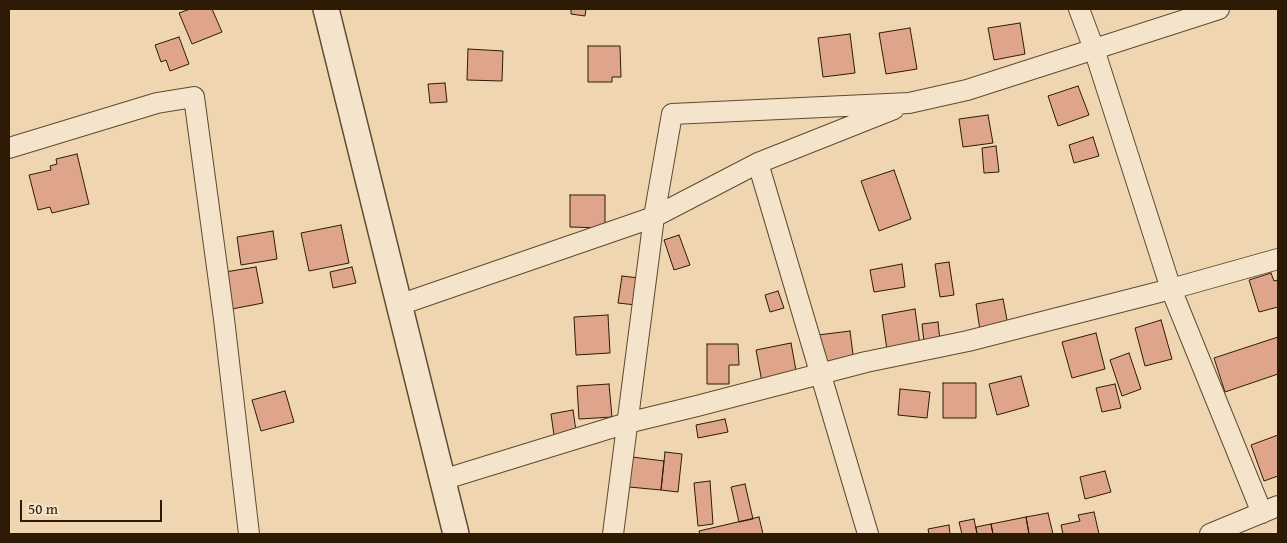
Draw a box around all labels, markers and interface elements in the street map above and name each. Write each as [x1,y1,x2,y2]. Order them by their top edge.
scale bar [22,490,165,522]
text: 50 m [28,498,58,519]

